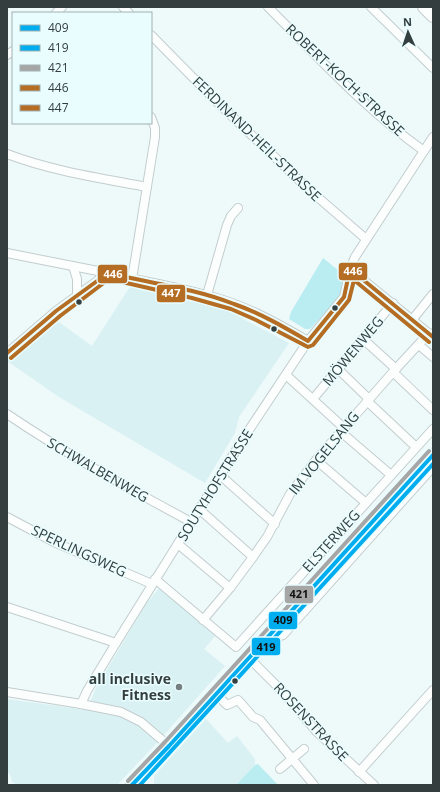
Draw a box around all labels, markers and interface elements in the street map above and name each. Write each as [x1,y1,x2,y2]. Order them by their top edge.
legend [12,12,152,124]
north arrow [388,12,428,52]
text: N [403,14,412,29]
text: 409 [48,19,69,36]
street label: ROBERT-KOCH-STRASSE [282,19,409,140]
text: 419 [48,39,69,56]
text: 421 [48,59,69,76]
street label: FERDINAND-HEIL-STRASSE [189,72,326,205]
text: 446 [48,79,69,96]
text: 447 [48,99,69,116]
line badge: 446 [338,262,368,281]
text: 446 [344,263,362,278]
line badge: 446 [97,264,128,284]
text: 446 [104,266,122,281]
line badge: 447 [156,284,186,303]
text: 447 [162,285,180,300]
unlabelled marker [74,297,84,307]
unlabelled marker [330,303,340,313]
street label: MÖWENWEG [318,312,387,390]
unlabelled marker [269,324,279,334]
street label: IM VOGELSANG [284,407,363,498]
street label: SOUTYHOFSTRASSE [172,425,257,544]
street label: SCHWALBENWEG [44,433,152,506]
street label: ELSTERWEG [298,505,364,576]
street label: SPERLINGSWEG [29,520,130,581]
line badge: 421 [284,585,314,604]
text: 421 [290,586,308,601]
line badge: 409 [268,611,298,630]
text: 409 [274,612,292,627]
line badge: 419 [251,637,281,656]
text: 419 [257,639,275,654]
place label: all inclusive Fitness [89,669,171,704]
unlabelled marker [230,676,240,686]
street label: ROSENSTRASSE [270,678,353,765]
marker: all inclusive Fitness [174,682,184,692]

